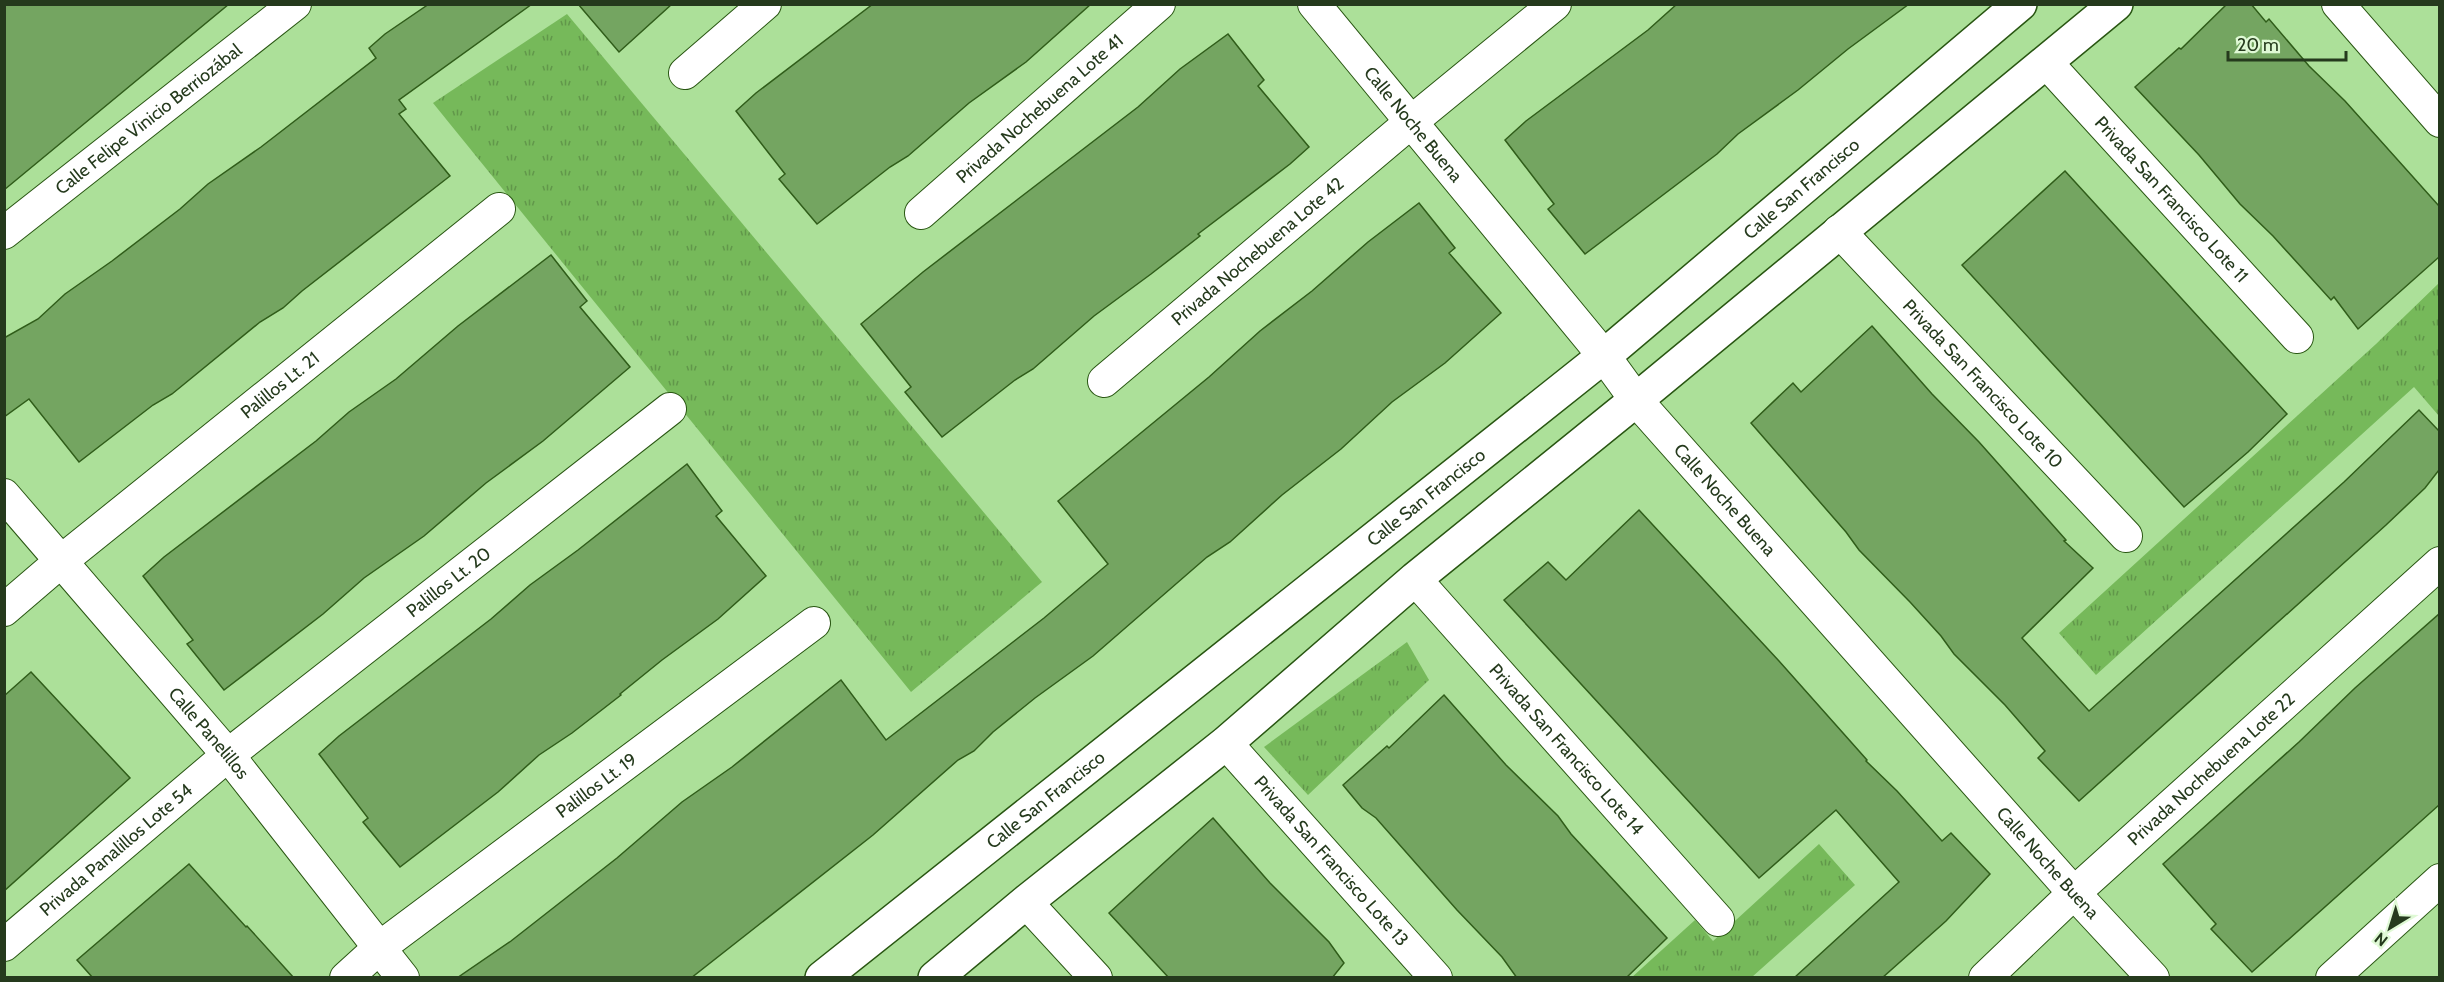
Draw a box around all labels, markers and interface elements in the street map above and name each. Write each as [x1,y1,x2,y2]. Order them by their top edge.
scale bar [2228,24,2346,62]
street label: Privada Nochebuena Lote 41 [952,30,1128,188]
text: 20 m [2237,34,2279,56]
street label: Calle Felipe Vinicio Berriozábal [51,39,247,199]
street label: Calle Noche Buena [1359,62,1467,187]
street label: Privada San Francisco Lote 11 [2090,112,2253,287]
street label: Calle San Francisco [1739,134,1864,244]
street label: Privada Nochebuena Lote 42 [1167,173,1348,330]
street label: Privada San Francisco Lote 10 [1898,295,2068,473]
street label: Palillos Lt. 21 [236,347,324,423]
street label: Calle Noche Buena [1669,439,1781,561]
street label: Calle San Francisco [1363,444,1490,551]
street label: Palillos Lt. 20 [402,542,495,622]
street label: Privada San Francisco Lote 14 [1485,659,1648,840]
street label: Calle Panelillos [164,683,254,783]
street label: Privada Nochebuena Lote 22 [2123,688,2299,850]
street label: Calle San Francisco [982,746,1109,854]
street label: Palillos Lt. 19 [552,748,641,823]
street label: Privada San Francisco Lote 13 [1249,771,1413,951]
street label: Privada Panalillos Lote 54 [35,779,197,921]
street label: Calle Noche Buena [1992,802,2104,924]
north arrow [2360,898,2420,958]
text: N [2371,928,2391,950]

